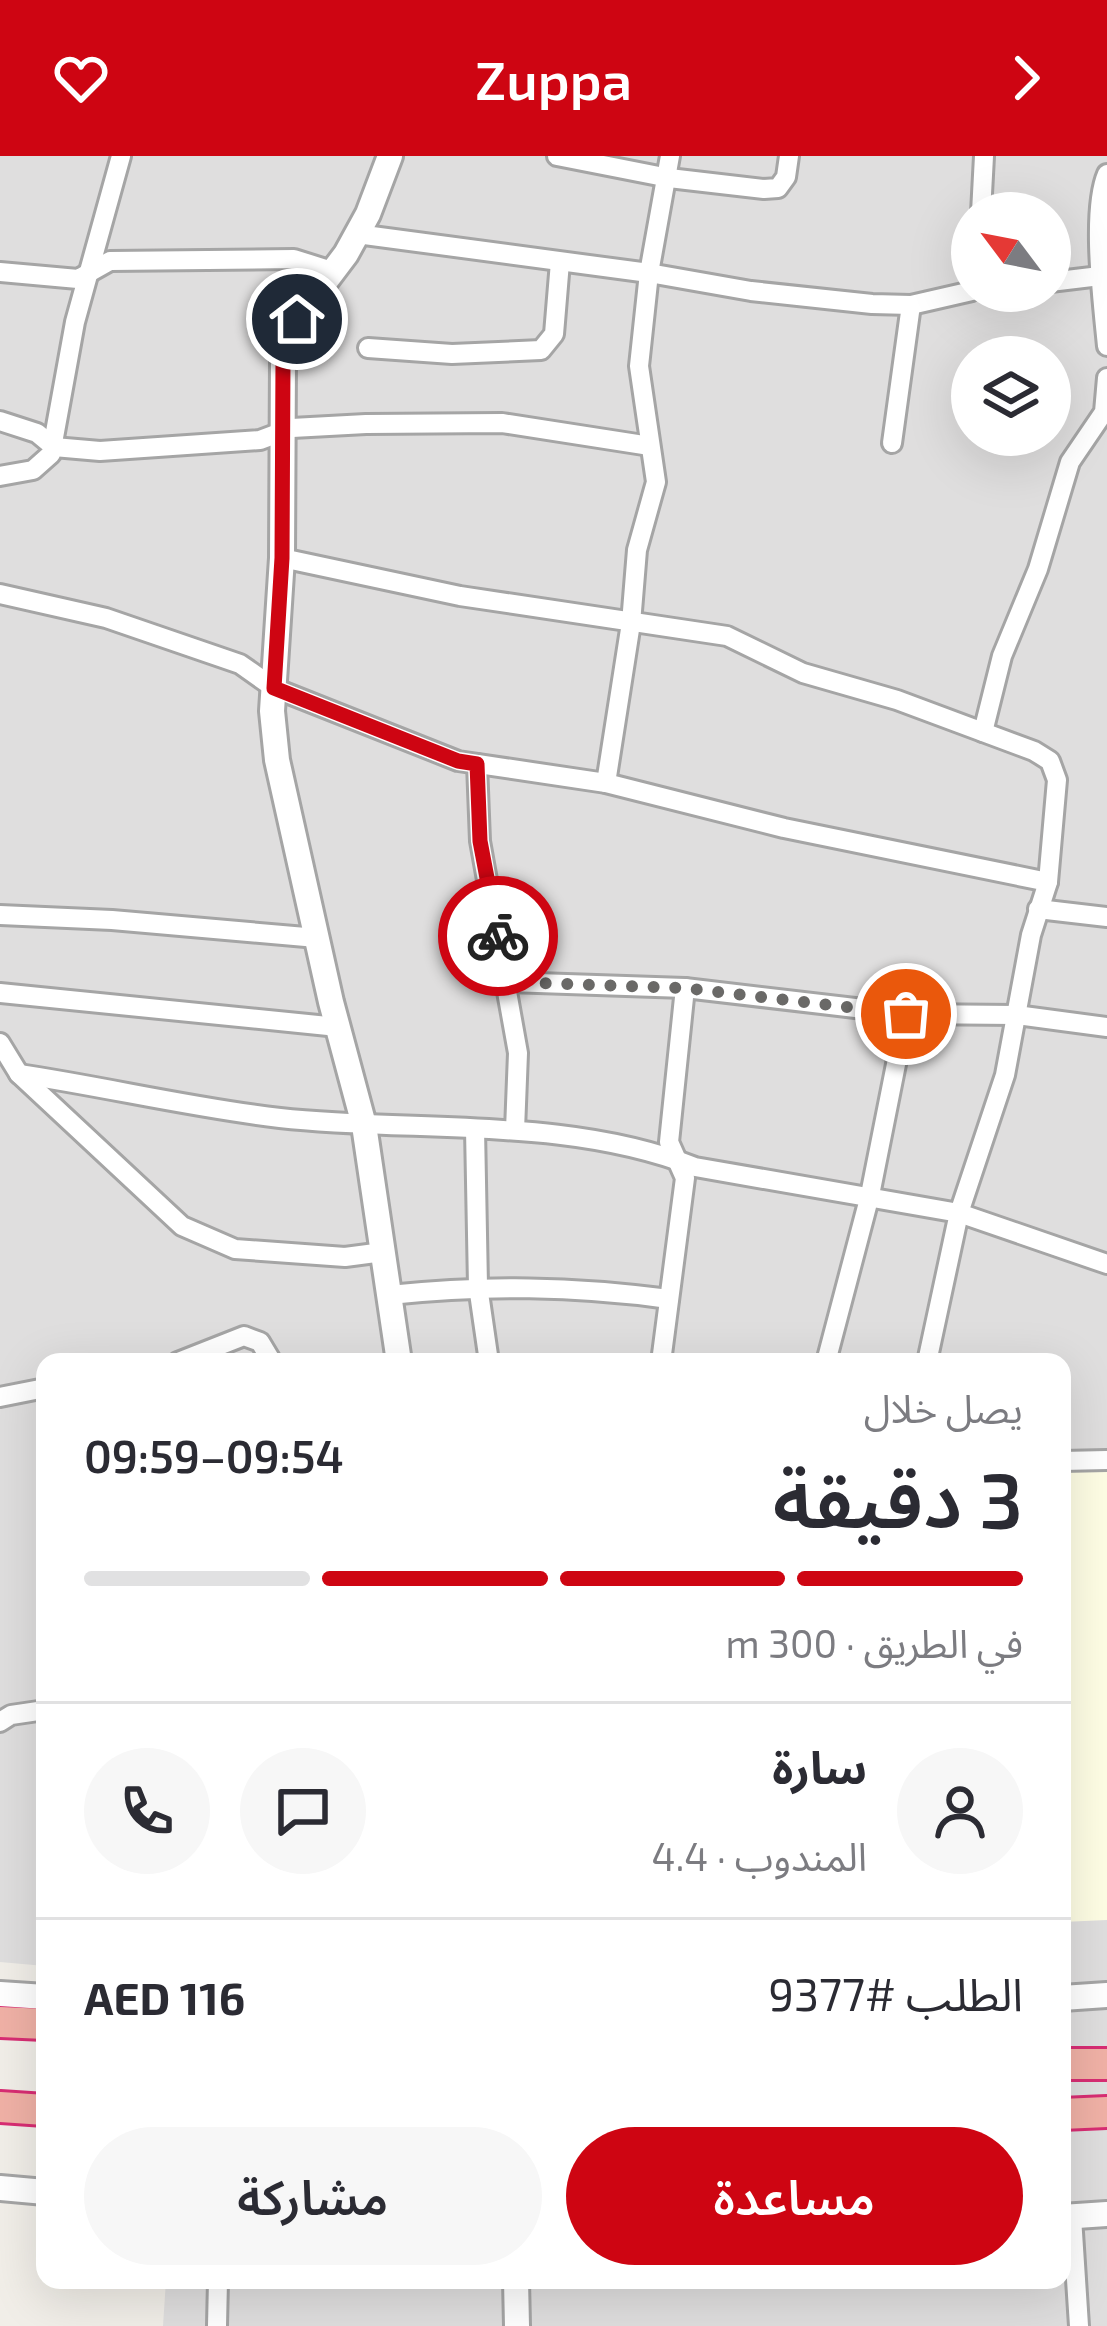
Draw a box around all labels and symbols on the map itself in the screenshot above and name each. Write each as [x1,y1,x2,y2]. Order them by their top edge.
north arrow [951,192,1071,312]
pin [246,268,348,370]
courier [438,876,558,996]
pin [855,963,957,1065]

